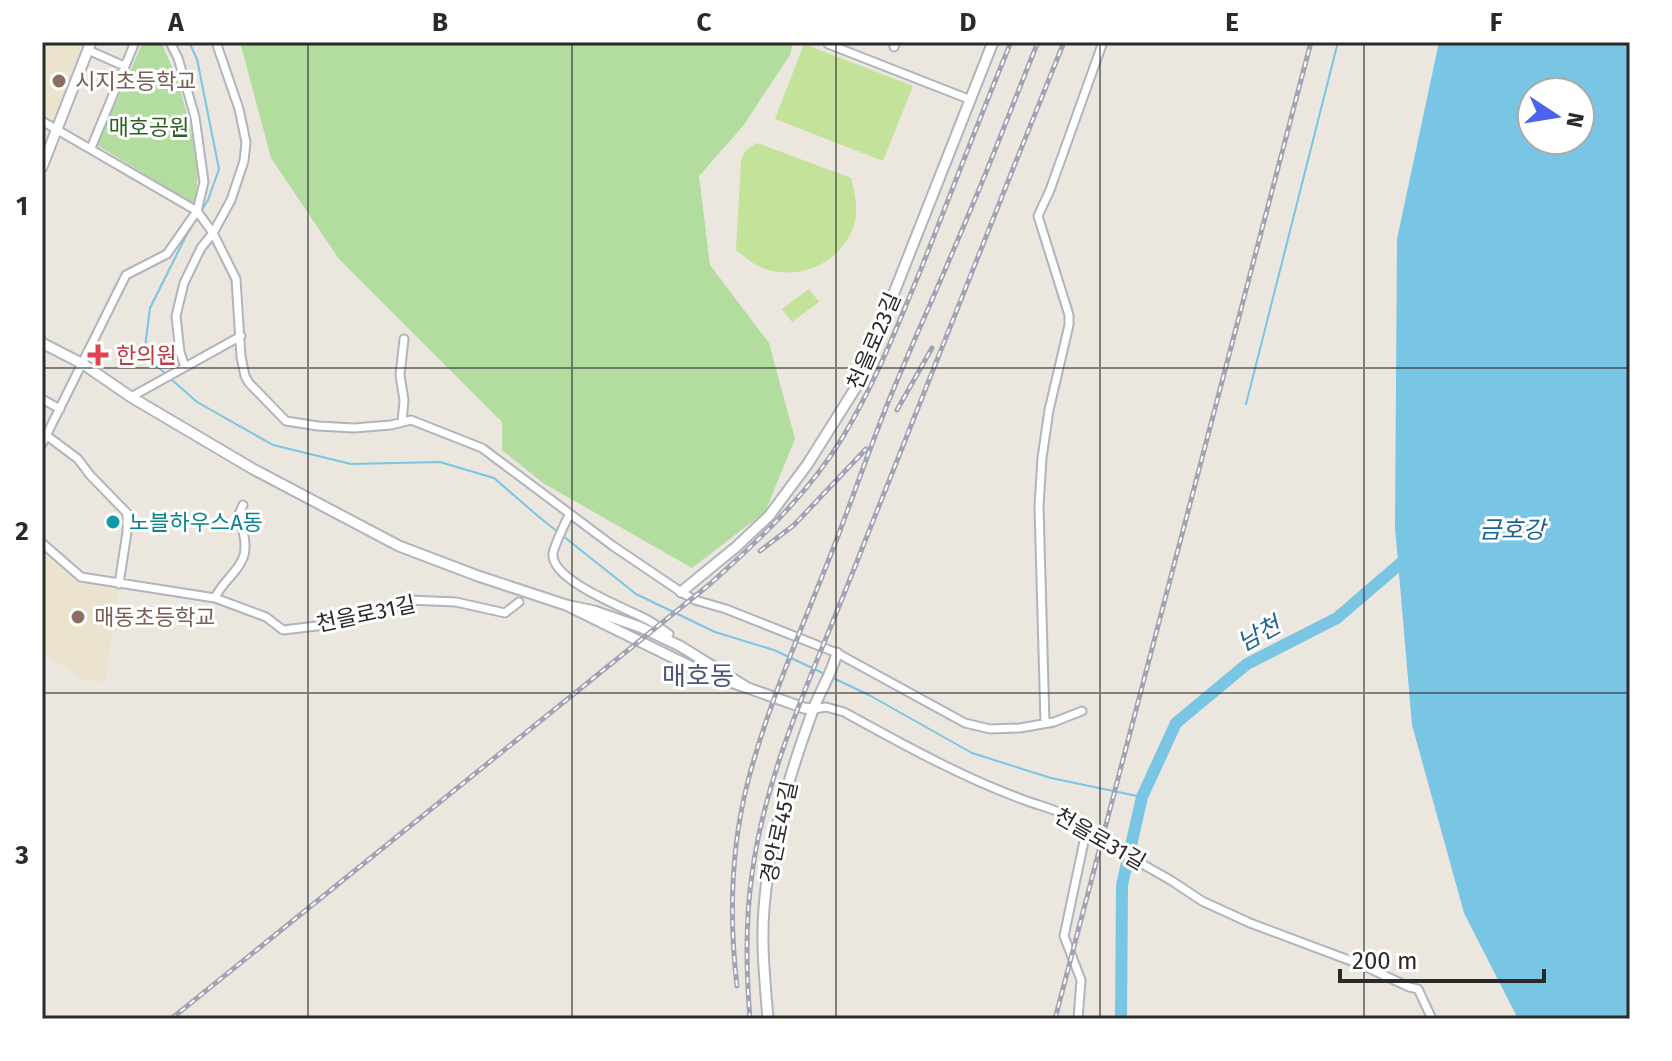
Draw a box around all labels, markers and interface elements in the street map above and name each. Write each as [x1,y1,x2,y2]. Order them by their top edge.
text: A [167,7,184,38]
text: B [432,7,448,38]
text: C [697,7,712,38]
text: D [960,7,977,38]
text: E [1225,7,1239,38]
text: F [1490,7,1503,38]
place label: 시지초등학교 [75,68,196,95]
marker: 시지초등학교 [50,72,68,90]
north arrow [1516,76,1596,156]
text: N [1560,110,1590,130]
park label: 매호공원 [109,114,189,141]
text: 1 [16,191,28,222]
street label: 천을로23길 [842,288,906,394]
place label: 한의원 [116,342,177,369]
marker: 한의원 [87,344,109,366]
place label: 노블하우스A동 [129,509,263,536]
marker: 노블하우스A동 [104,513,122,531]
text: 2 [15,516,29,547]
water label: 금호강 [1479,516,1548,544]
street label: 천을로31길 [314,590,418,638]
place label: 매동초등학교 [94,604,215,631]
marker: 매동초등학교 [69,608,87,626]
water label: 남천 [1233,610,1288,657]
district label: 매호동 [662,661,734,692]
street label: 경안로45길 [755,779,803,885]
street label: 천을로31길 [1050,802,1150,876]
text: 3 [14,840,29,871]
scale bar [1340,933,1544,983]
text: 200 m [1352,947,1418,975]

